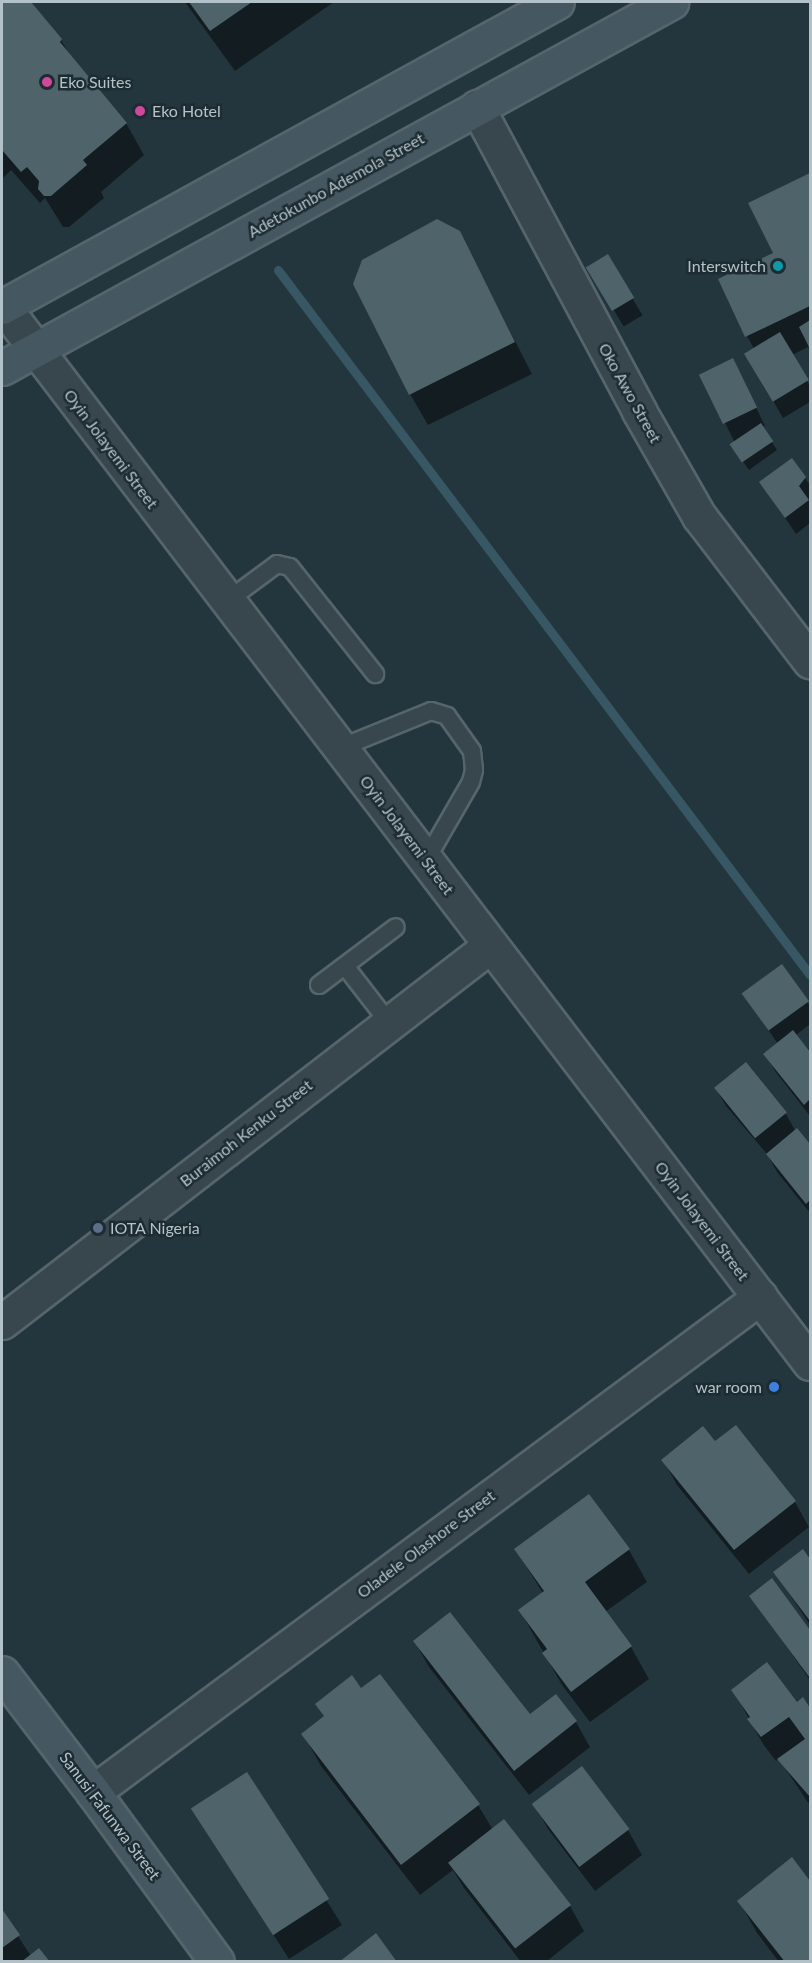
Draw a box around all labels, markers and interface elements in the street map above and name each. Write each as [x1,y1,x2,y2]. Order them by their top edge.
place label: Eko Suites [59,72,131,92]
marker: Eko Suites [40,75,54,89]
place label: Eko Hotel [152,101,221,121]
marker: Eko Hotel [133,104,147,118]
street label: Adetokunbo Ademola Street [244,128,428,242]
place label: Interswitch [687,256,766,276]
marker: Interswitch [771,259,785,273]
street label: Oko Awo Street [595,340,665,446]
street label: Oyin Jolayemi Street [60,385,162,513]
street label: Oyin Jolayemi Street [356,771,458,899]
street label: Buraimoh Kenku Street [176,1075,316,1191]
street label: Oyin Jolayemi Street [651,1157,753,1285]
place label: IOTA Nigeria [110,1218,200,1238]
marker: IOTA Nigeria [91,1221,105,1235]
place label: war room [695,1377,762,1397]
marker: war room [767,1380,781,1394]
street label: Oladele Olashore Street [353,1486,499,1602]
street label: Sanusi Fafunwa Street [56,1748,164,1884]

